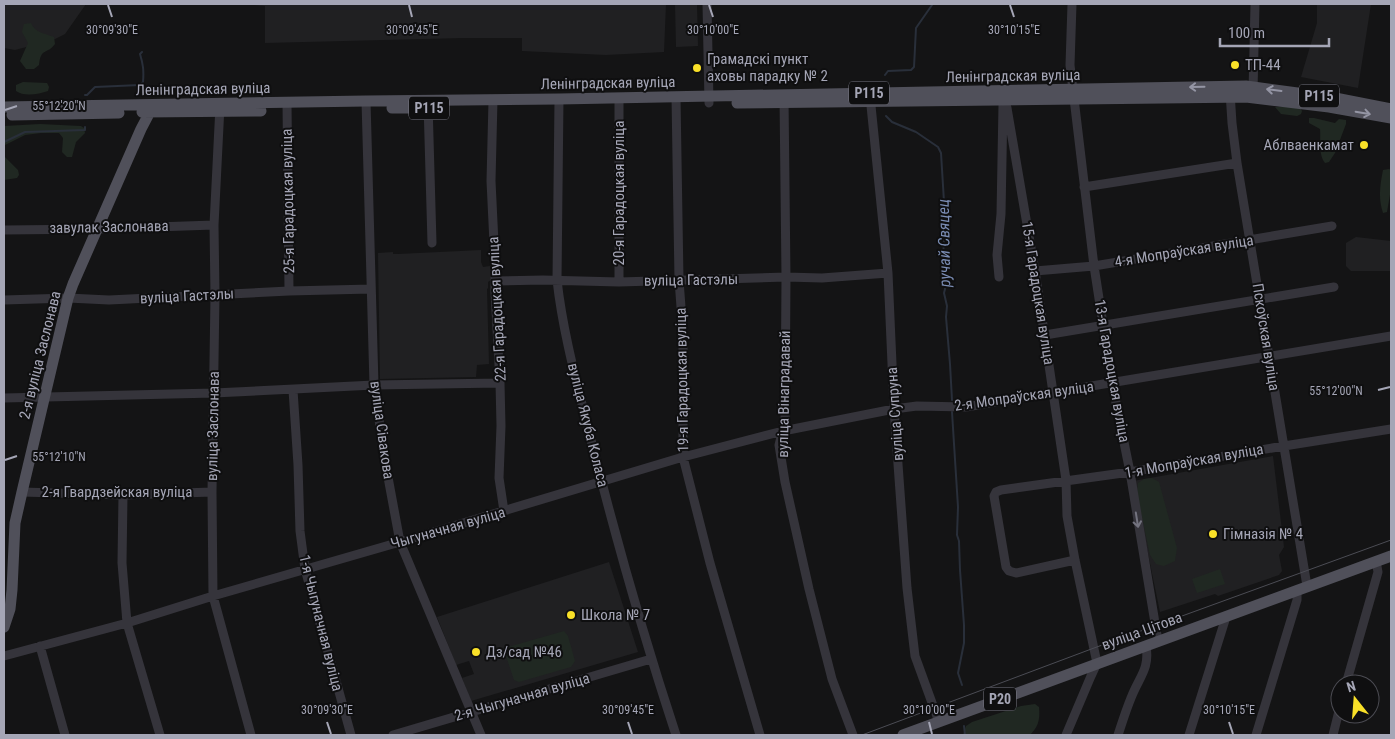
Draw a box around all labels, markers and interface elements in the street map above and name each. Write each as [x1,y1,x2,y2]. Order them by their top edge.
scale bar [1220,15,1329,47]
text: 30°09'30"E [86,23,138,37]
text: 30°09'45"E [386,23,438,37]
text: 30°10'00"E [687,23,739,37]
text: 30°10'15"E [988,23,1040,37]
text: 100 m [1228,24,1265,42]
place label: Грамадскі пункт аховы парадку № 2 [707,50,828,85]
place label: ТП-44 [1245,56,1281,74]
marker: ТП-44 [1229,59,1241,71]
marker: Грамадскі пункт аховы парадку № 2 [691,62,703,74]
street label: Ленінградская вуліца [945,66,1081,86]
street label: Ленінградская вуліца [540,73,676,93]
street label: Ленінградская вуліца [135,79,271,99]
road number: Р115 [849,82,889,105]
one-way arrow [1189,83,1205,92]
road number: Р115 [1299,84,1339,108]
one-way arrow [1266,85,1282,95]
road number: Р115 [409,96,449,120]
text: 55°12'20"N [32,99,86,113]
one-way arrow [1355,109,1371,119]
street label: 20-я Гарадоцкая вуліца [610,121,628,265]
street label: 25-я Гарадоцкая вуліца [278,128,298,274]
place label: Аблваенкамат [1263,136,1354,154]
marker: Аблваенкамат [1358,139,1370,151]
water label: ручай Свяцец [934,199,954,288]
street label: завулак Заслонава [49,217,169,237]
street label: 15-я Гарадоцкая вуліца [1018,220,1058,366]
street label: 4-я Мопраўская вуліца [1113,231,1255,271]
street label: 22-я Гарадоцкая вуліца [484,236,510,382]
street label: вуліца Гастэлы [644,270,738,290]
street label: Пскоўская вуліца [1249,282,1283,392]
street label: вуліца Гастэлы [140,285,234,307]
street label: 2-я вуліца Заслонава [15,289,65,421]
street label: 13-я Гарадоцкая вуліца [1091,298,1133,444]
street label: 19-я Гарадоцкая вуліца [672,307,692,453]
street label: вуліца Вінаградавай [774,330,794,458]
street label: вуліца Якуба Коласа [564,361,612,489]
street label: вуліца Супруна [883,367,907,461]
street label: вуліца Заслонава [203,371,223,481]
street label: 2-я Мопраўская вуліца [953,377,1095,415]
street label: вуліца Сівакова [366,380,398,480]
text: 55°12'00"N [1309,384,1363,398]
street label: 1-я Мопраўская вуліца [1123,440,1265,482]
text: 55°12'10"N [32,450,86,464]
street label: 2-я Гвардзейская вуліца [42,483,192,501]
street label: Чыгуначная вуліца [389,503,507,553]
one-way arrow [1133,512,1143,528]
place label: Гімназія № 4 [1223,525,1303,543]
marker: Гімназія № 4 [1207,528,1219,540]
street label: 1-я Чыгуначная вуліца [295,553,347,693]
place label: Школа № 7 [581,606,650,624]
street label: вуліца Цітова [1099,608,1185,654]
marker: Школа № 7 [565,609,577,621]
place label: Дз/сад №46 [486,643,562,661]
marker: Дз/сад №46 [470,646,482,658]
street label: 2-я Чыгуначная вуліца [452,669,592,725]
north arrow [1330,674,1380,724]
text: N [1345,678,1358,695]
road number: Р20 [984,688,1016,711]
text: 30°09'30"E [301,703,353,717]
text: 30°09'45"E [602,703,654,717]
text: 30°10'00"E [903,703,955,717]
text: 30°10'15"E [1203,703,1255,717]

